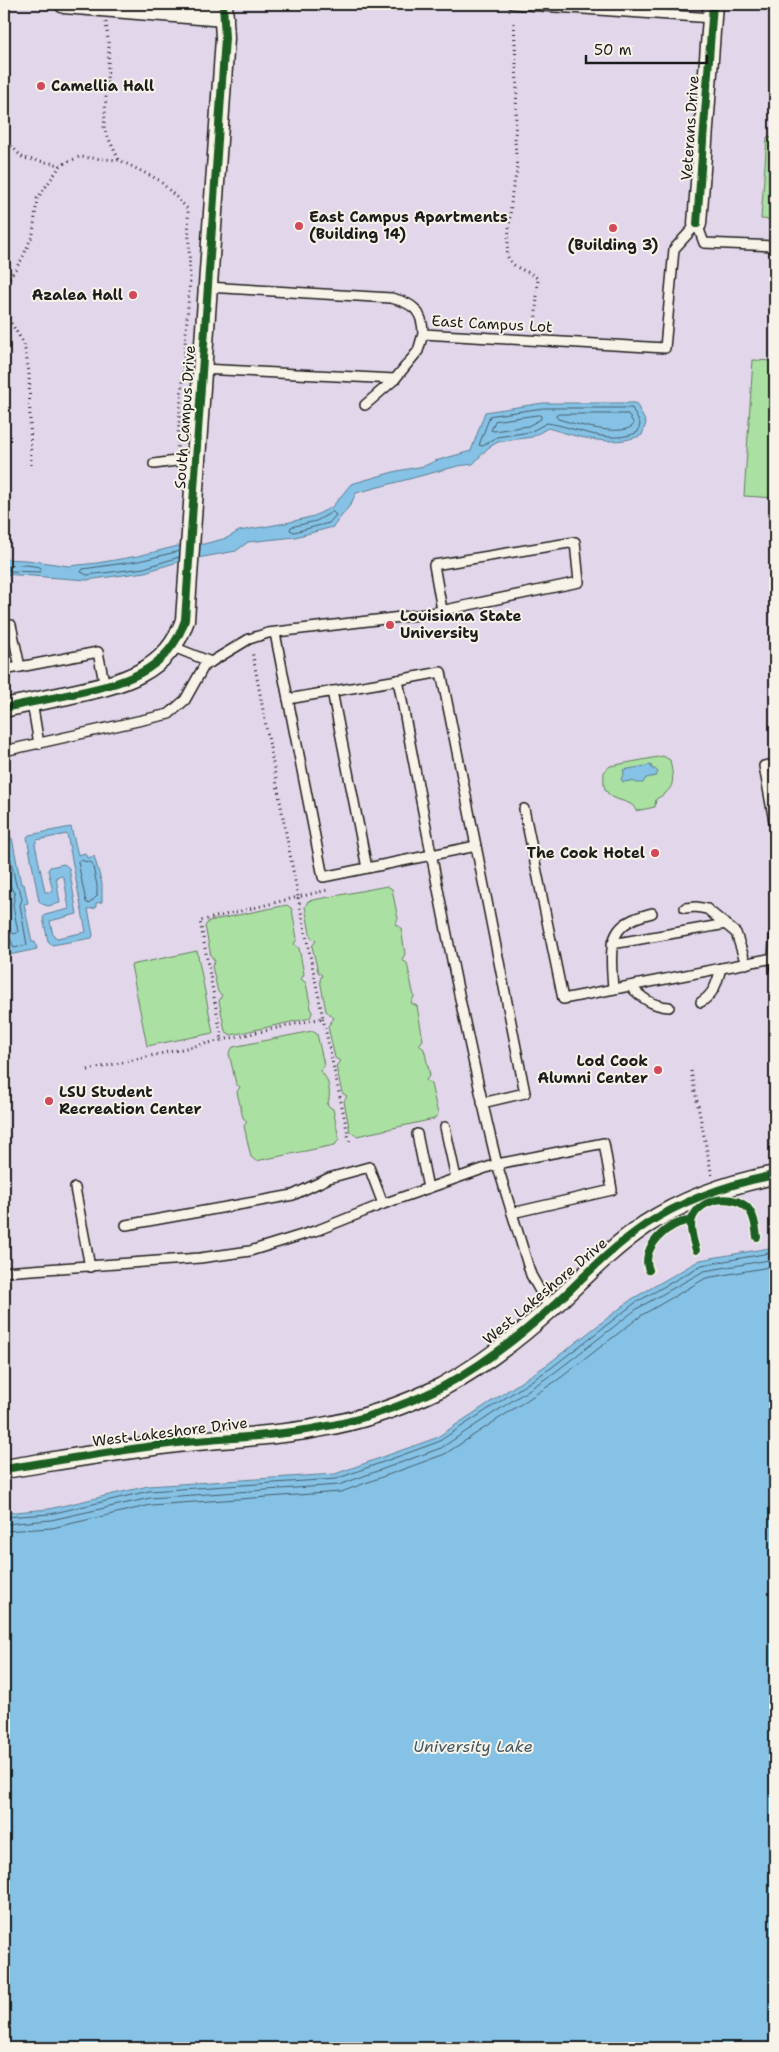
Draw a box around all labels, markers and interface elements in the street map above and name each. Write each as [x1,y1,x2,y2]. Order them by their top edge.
scale bar [586,32,708,64]
text: 50 m [594,40,632,60]
street label: Veterans Drive [676,75,704,181]
place label: Camellia Hall [51,76,154,96]
marker: Camellia Hall [35,80,47,92]
place label: East Campus Apartments (Building 14) [309,207,508,244]
marker: East Campus Apartments (Building 14) [293,220,305,232]
marker: (Building 3) [607,222,619,234]
place label: (Building 3) [568,235,658,255]
place label: Azalea Hall [32,285,123,305]
marker: Azalea Hall [127,289,139,301]
street label: East Campus Lot [431,311,553,337]
street label: South Campus Drive [170,344,200,490]
place label: Louisiana State University [400,606,522,643]
marker: Louisiana State University [384,619,396,631]
place label: The Cook Hotel [527,843,645,863]
marker: The Cook Hotel [649,847,661,859]
place label: Lod Cook Alumni Center [537,1051,648,1088]
marker: Lod Cook Alumni Center [652,1064,664,1076]
place label: LSU Student Recreation Center [59,1082,202,1119]
marker: LSU Student Recreation Center [43,1095,55,1107]
street label: West Lakeshore Drive [479,1233,611,1349]
street label: West Lakeshore Drive [91,1413,249,1451]
water label: University Lake [413,1736,533,1757]

